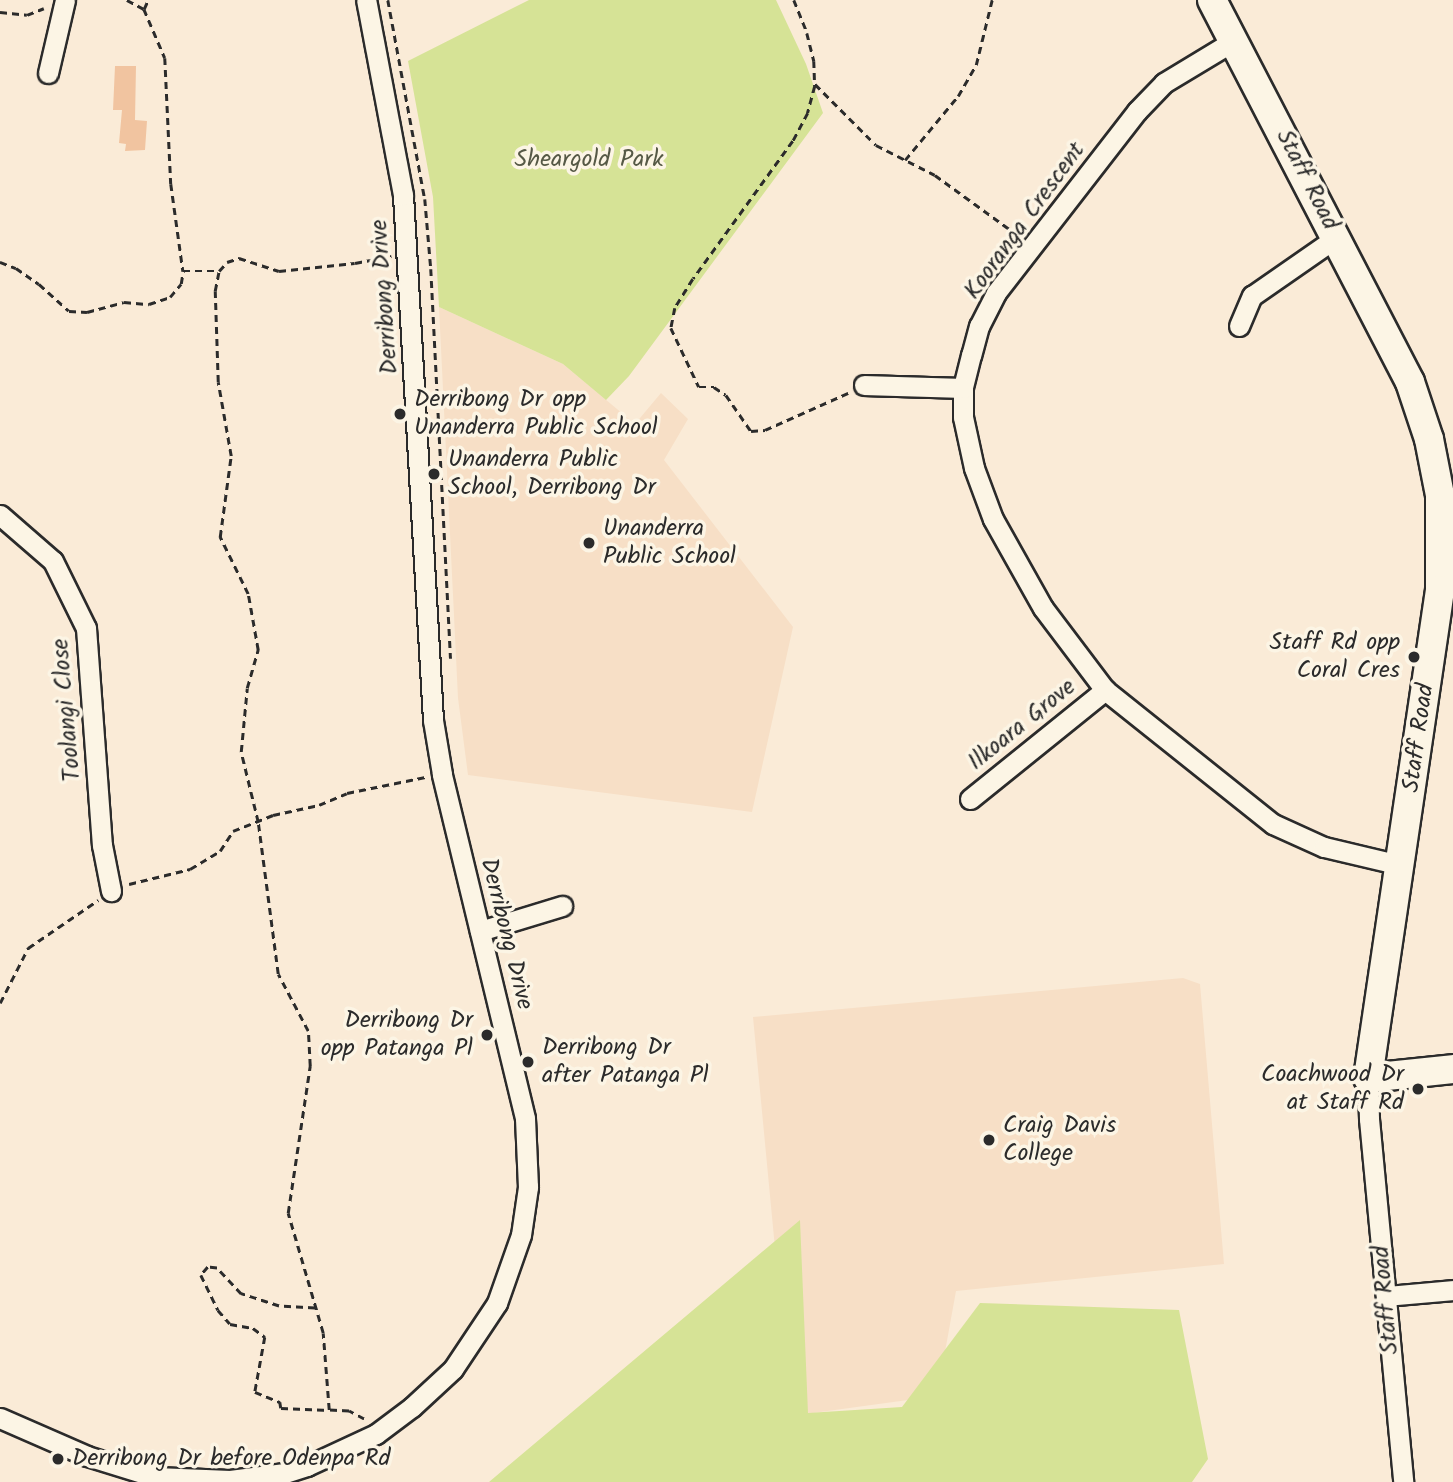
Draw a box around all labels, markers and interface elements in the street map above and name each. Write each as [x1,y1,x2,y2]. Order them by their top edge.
street label: Staff Road [1269,125,1345,235]
street label: Kooranga Crescent [958,137,1092,305]
park label: Sheargold Park [515,146,663,174]
street label: Derribong Drive [365,219,405,375]
place label: Derribong Dr opp Unanderra Public School [414,386,658,442]
marker: Derribong Dr opp Unanderra Public School [392,406,408,422]
place label: Unanderra Public School, Derribong Dr [448,446,656,502]
marker: Unanderra Public School, Derribong Dr [426,466,442,482]
place label: Unanderra Public School [603,515,736,571]
marker: Unanderra Public School [581,535,597,551]
place label: Staff Rd opp Coral Cres [1270,629,1400,685]
street label: Toolangi Close [46,637,88,783]
marker: Staff Rd opp Coral Cres [1406,649,1422,665]
street label: Ilkoara Grove [962,673,1082,777]
street label: Staff Road [1397,682,1441,794]
street label: Derribong Drive [473,855,539,1013]
place label: Derribong Dr opp Patanga Pl [321,1007,473,1063]
marker: Derribong Dr opp Patanga Pl [479,1027,495,1043]
place label: Derribong Dr after Patanga Pl [542,1034,709,1090]
marker: Derribong Dr after Patanga Pl [520,1054,536,1070]
place label: Coachwood Dr at Staff Rd [1261,1061,1404,1117]
marker: Coachwood Dr at Staff Rd [1410,1081,1426,1097]
place label: Craig Davis College [1003,1112,1116,1168]
marker: Craig Davis College [981,1132,997,1148]
street label: Staff Road [1367,1244,1405,1356]
place label: Derribong Dr before Odenpa Rd [72,1445,391,1473]
marker: Derribong Dr before Odenpa Rd [50,1451,66,1467]

